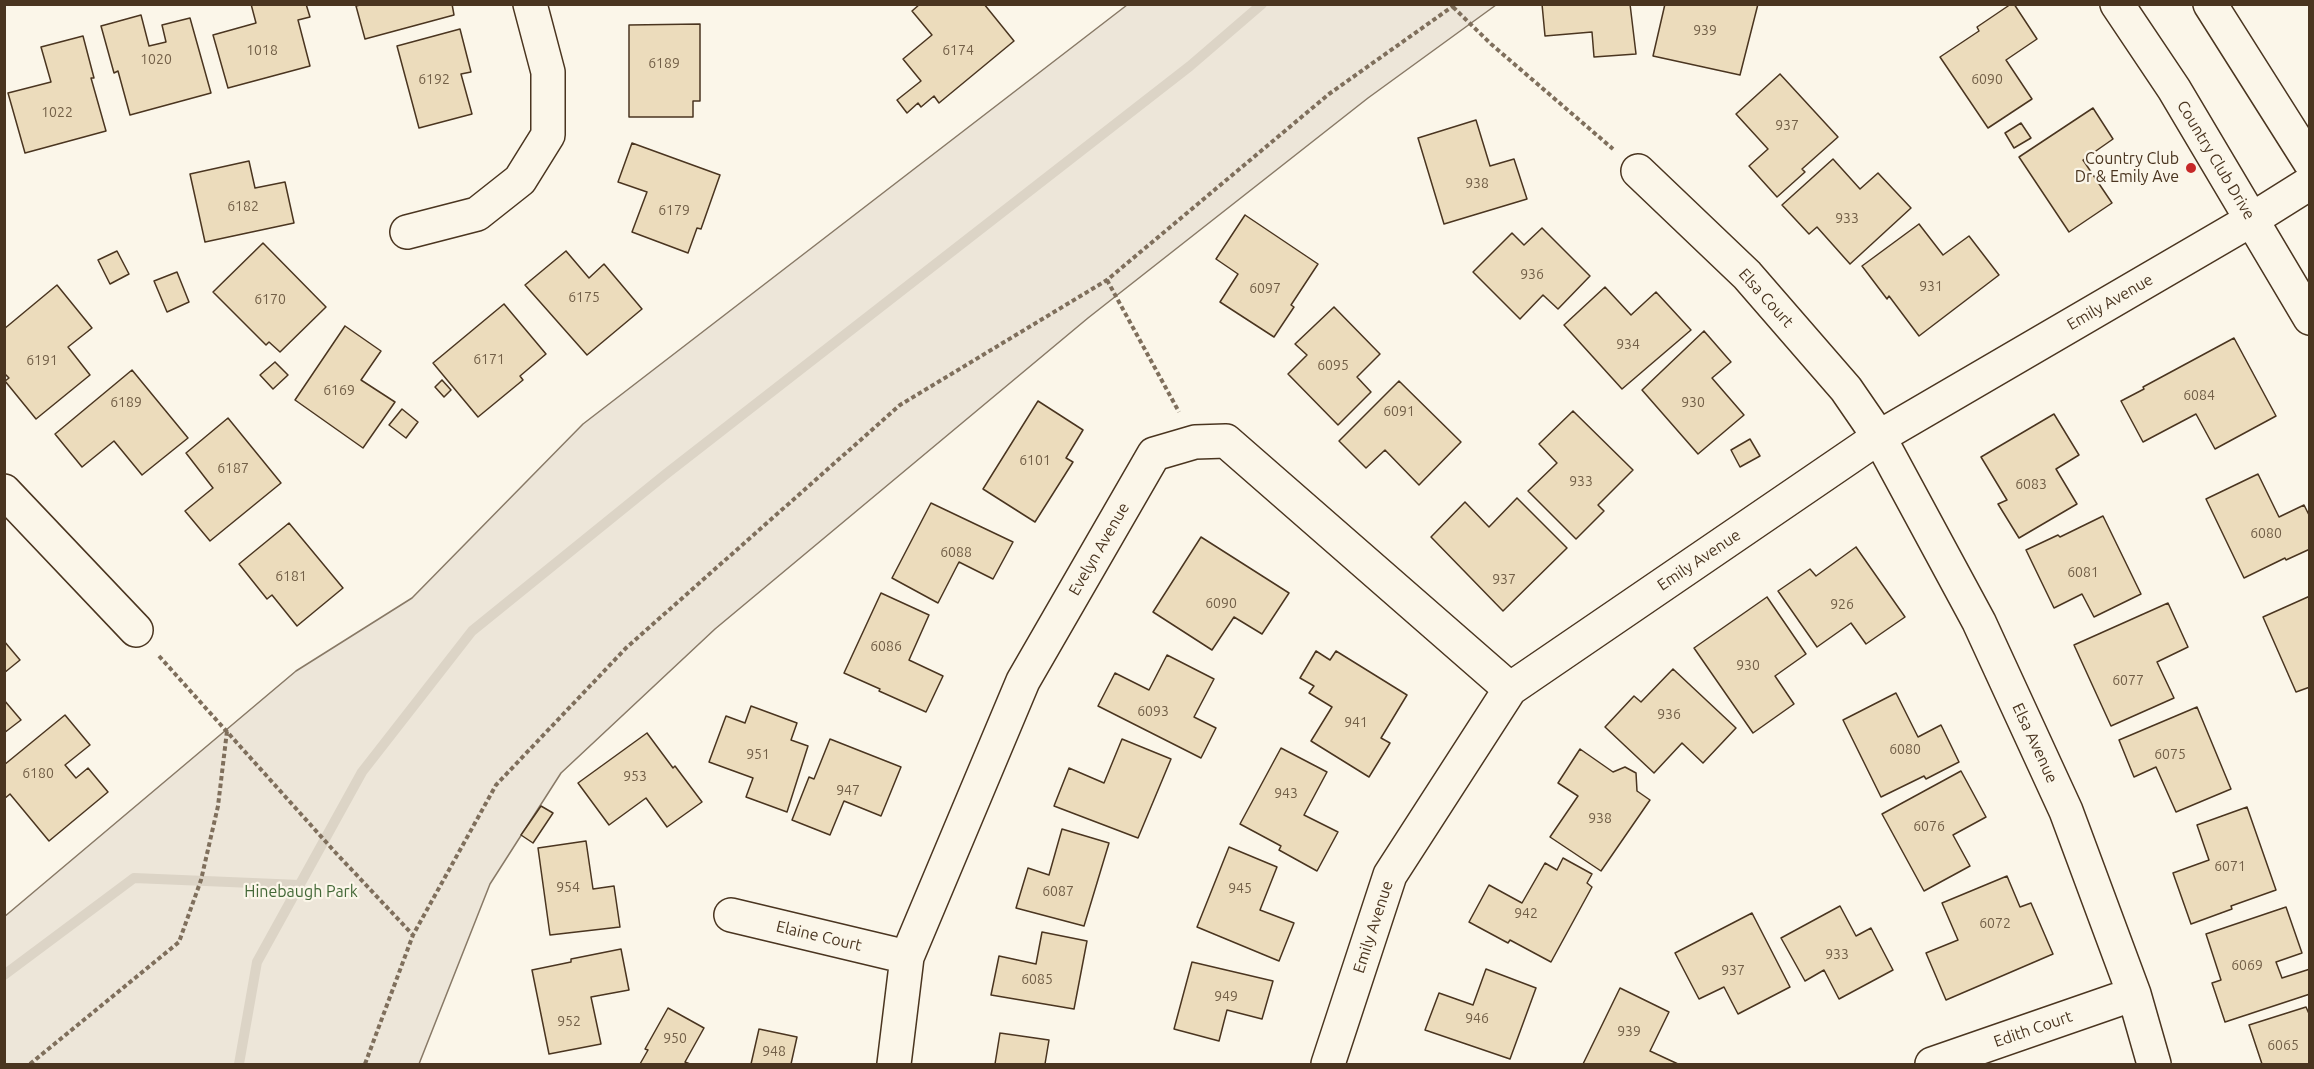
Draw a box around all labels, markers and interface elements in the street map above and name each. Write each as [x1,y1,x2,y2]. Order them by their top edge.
house number: 939 [1693,22,1717,38]
house number: 1018 [246,42,278,58]
house number: 6174 [942,42,974,58]
house number: 1020 [140,51,172,67]
house number: 6189 [648,55,680,71]
house number: 6192 [418,71,450,87]
house number: 6090 [1971,71,2003,87]
street label: Country Club Drive [2173,97,2259,223]
house number: 1022 [41,104,73,120]
house number: 937 [1775,117,1799,133]
place label: Country Club Dr & Emily Ave [2075,149,2179,187]
marker: Country Club Dr & Emily Ave [2184,161,2198,175]
house number: 938 [1465,175,1489,191]
house number: 6182 [227,198,259,214]
house number: 6179 [658,202,690,218]
house number: 933 [1835,210,1859,226]
street label: Elsa Court [1735,265,1797,331]
house number: 936 [1520,266,1544,282]
street label: Emily Avenue [2064,270,2156,334]
house number: 931 [1919,278,1943,294]
house number: 6097 [1249,280,1281,296]
house number: 6175 [568,289,600,305]
house number: 6170 [254,291,286,307]
house number: 934 [1616,336,1640,352]
house number: 6171 [473,351,505,367]
house number: 6191 [26,352,58,368]
house number: 6095 [1317,357,1349,373]
house number: 6169 [323,382,355,398]
house number: 6084 [2183,387,2215,403]
house number: 6189 [110,394,142,410]
house number: 930 [1681,394,1705,410]
house number: 6091 [1383,403,1415,419]
house number: 6101 [1019,452,1051,468]
house number: 6187 [217,460,249,476]
house number: 933 [1569,473,1593,489]
house number: 6083 [2015,476,2047,492]
street label: Evelyn Avenue [1065,499,1133,599]
street label: Emily Avenue [1654,525,1744,595]
house number: 6080 [2250,525,2282,541]
house number: 6088 [940,544,972,560]
house number: 6081 [2067,564,2099,580]
house number: 6181 [275,568,307,584]
house number: 937 [1492,571,1516,587]
house number: 6090 [1205,595,1237,611]
house number: 926 [1830,596,1854,612]
house number: 6086 [870,638,902,654]
house number: 930 [1736,657,1760,673]
house number: 6077 [2112,672,2144,688]
street label: Elsa Avenue [2008,700,2062,786]
house number: 6093 [1137,703,1169,719]
house number: 936 [1657,706,1681,722]
house number: 941 [1344,714,1368,730]
house number: 6080 [1889,741,1921,757]
house number: 951 [746,746,770,762]
house number: 6075 [2154,746,2186,762]
house number: 6180 [22,765,54,781]
house number: 953 [623,768,647,784]
house number: 947 [836,782,860,798]
house number: 943 [1274,785,1298,801]
house number: 938 [1588,810,1612,826]
house number: 6076 [1913,818,1945,834]
house number: 6071 [2214,858,2246,874]
street label: Emily Avenue [1349,878,1397,976]
house number: 954 [556,879,580,895]
house number: 945 [1228,880,1252,896]
park label: Hinebaugh Park [244,882,358,902]
house number: 6087 [1042,883,1074,899]
house number: 942 [1514,905,1538,921]
house number: 6072 [1979,915,2011,931]
street label: Elaine Court [774,917,864,955]
house number: 933 [1825,946,1849,962]
house number: 6069 [2231,957,2263,973]
house number: 937 [1721,962,1745,978]
house number: 6085 [1021,971,1053,987]
house number: 949 [1214,988,1238,1004]
street label: Edith Court [1991,1007,2075,1051]
house number: 946 [1465,1010,1489,1026]
house number: 952 [557,1013,581,1029]
house number: 939 [1617,1023,1641,1039]
house number: 950 [663,1030,687,1046]
house number: 6065 [2267,1037,2299,1053]
house number: 948 [762,1043,786,1059]

